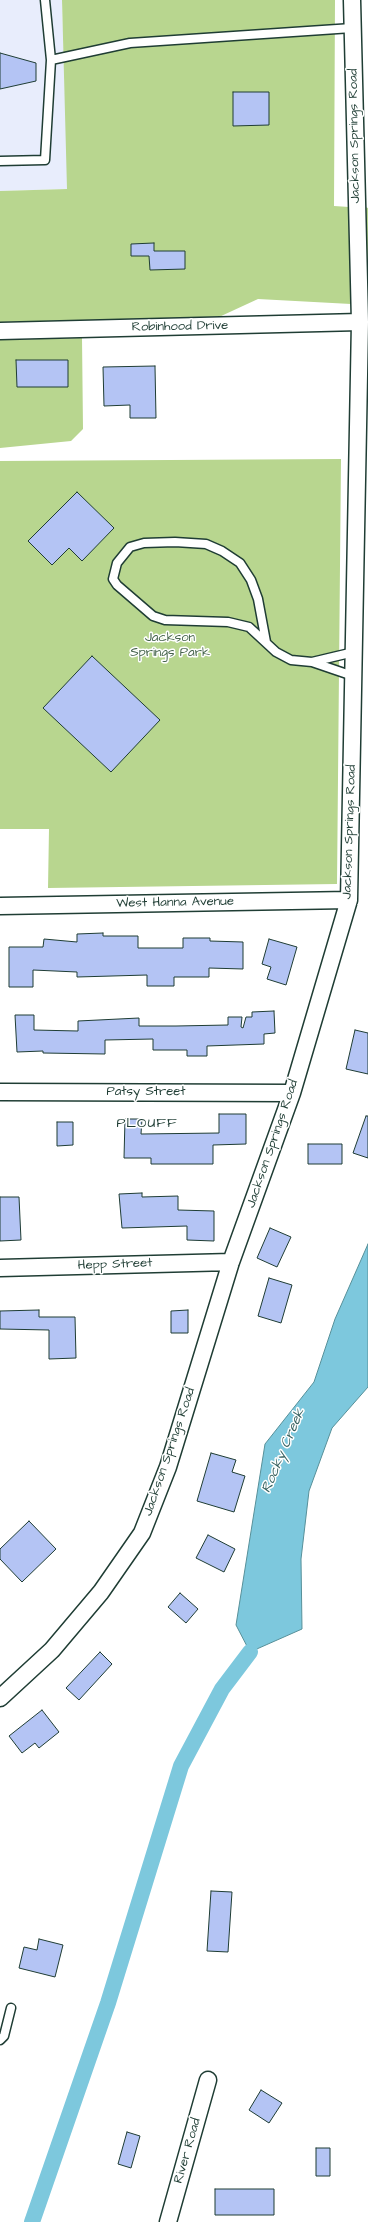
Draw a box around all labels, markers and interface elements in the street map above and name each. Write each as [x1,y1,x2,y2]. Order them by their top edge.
street label: Jackson Springs Road [346,68,364,204]
street label: Robinhood Drive [132,318,228,336]
park label: Jackson Springs Park [130,630,210,661]
street label: Jackson Springs Road [340,764,360,900]
street label: West Hanna Avenue [116,894,234,912]
street label: Jackson Springs Road [244,1078,302,1210]
street label: Patsy Street [106,1084,186,1100]
district label: PLOUFF [116,1116,178,1132]
street label: Hepp Street [77,1256,153,1274]
street label: Jackson Springs Road [141,1386,199,1518]
water label: Rocky Creek [259,1406,309,1496]
street label: River Road [171,2117,205,2185]

